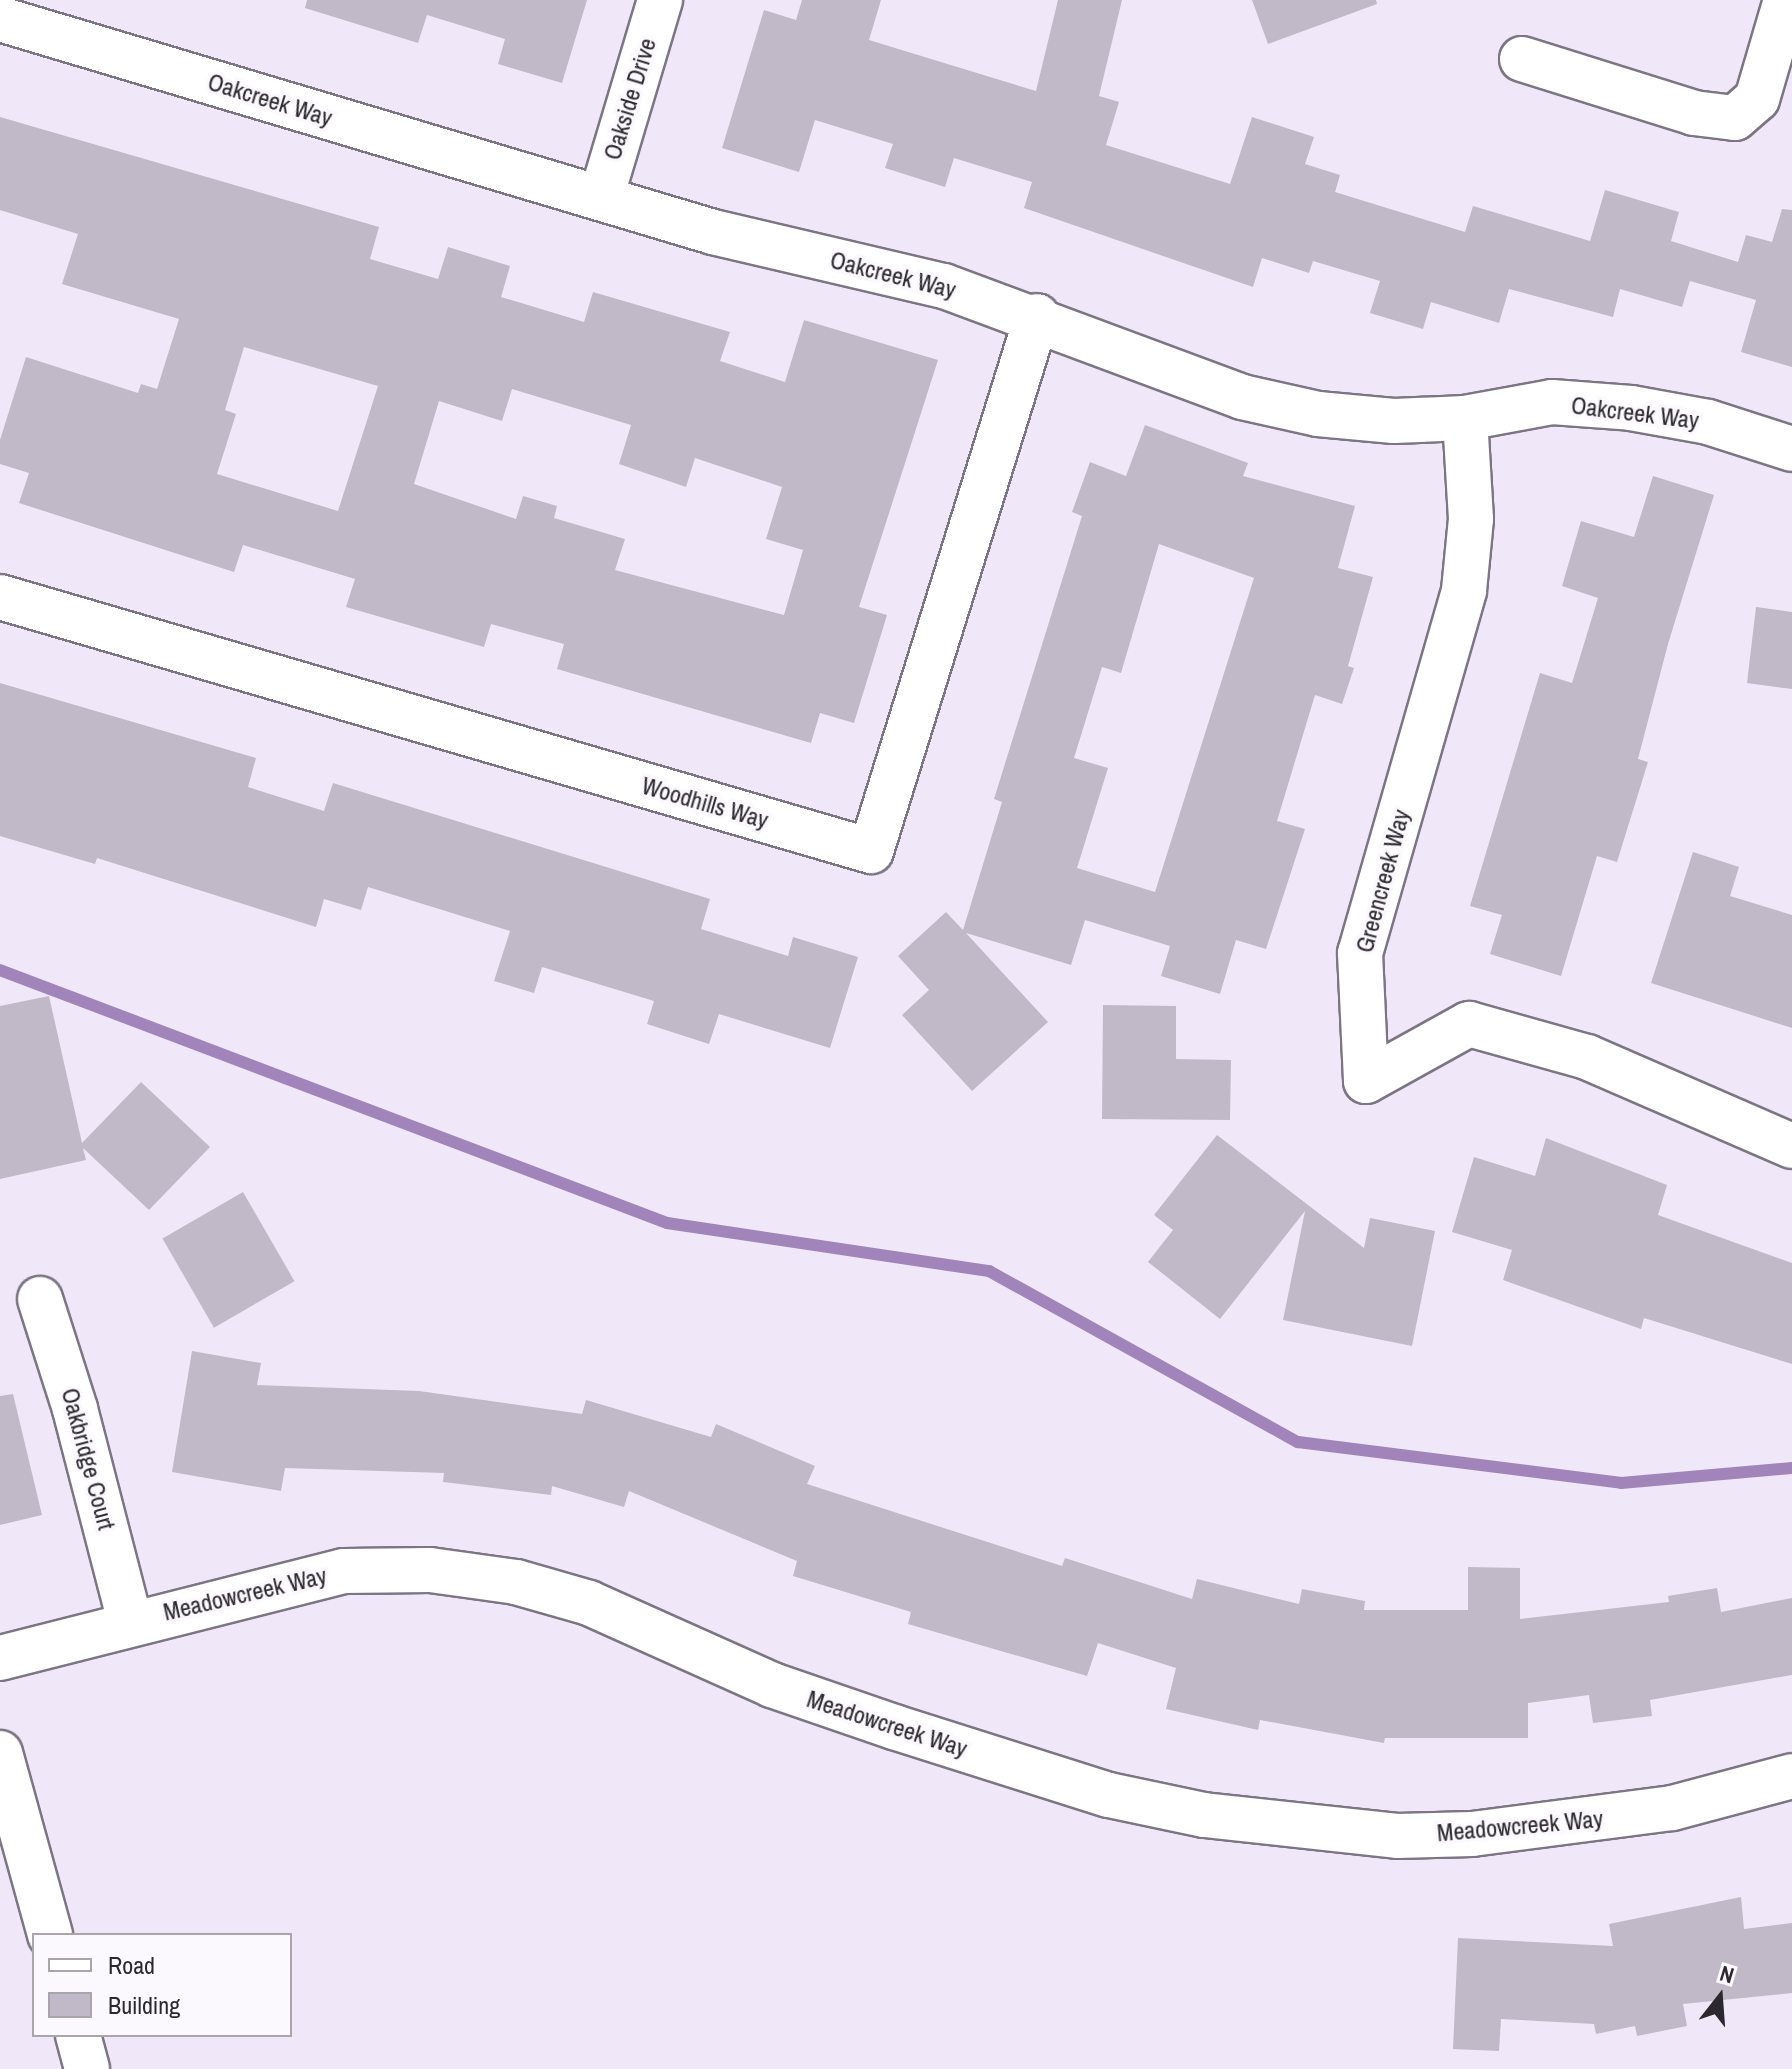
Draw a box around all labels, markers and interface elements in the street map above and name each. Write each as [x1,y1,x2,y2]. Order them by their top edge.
street label: Oakside Drive [598,35,662,163]
street label: Oakcreek Way [204,67,336,133]
street label: Oakcreek Way [827,246,959,304]
street label: Oakcreek Way [1570,391,1700,435]
street label: Woodhills Way [638,771,772,835]
street label: Greencreek Way [1350,806,1416,956]
street label: Oakbridge Court [55,1385,121,1533]
street label: Meadowcreek Way [161,1561,329,1627]
street label: Meadowcreek Way [803,1685,971,1763]
street label: Meadowcreek Way [1436,1804,1604,1848]
legend [32,1933,292,2037]
text: Road [108,1949,155,1981]
north arrow [1680,1957,1760,2037]
text: N [1716,1958,1738,1990]
text: Building [108,1989,180,2021]

